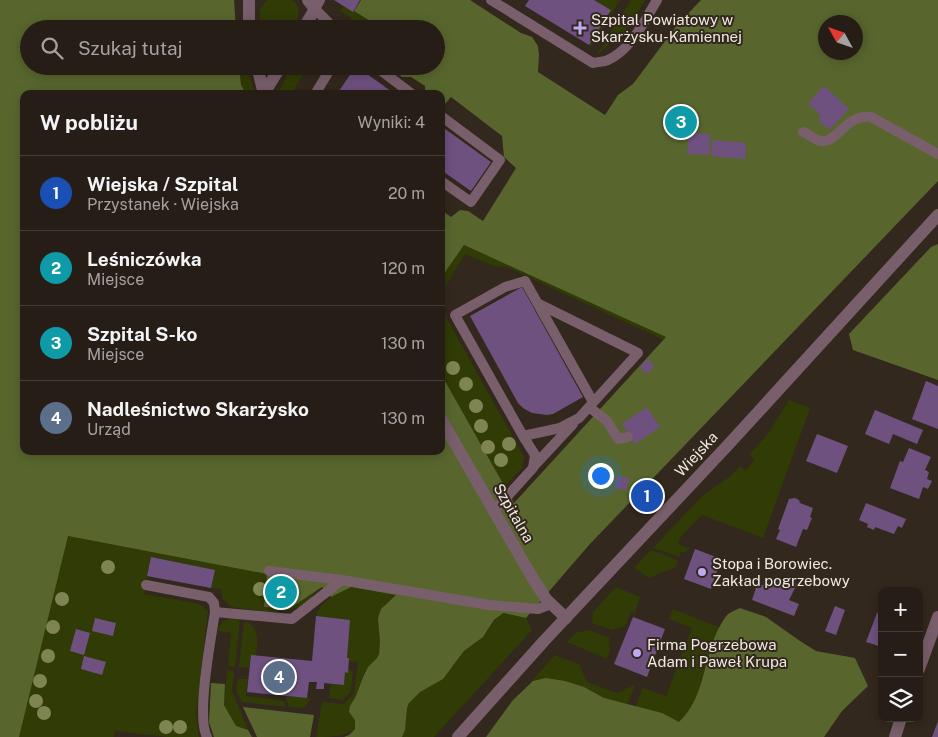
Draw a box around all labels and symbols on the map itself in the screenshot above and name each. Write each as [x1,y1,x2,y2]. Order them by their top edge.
place label: Szpital Powiatowy w Skarżysku-Kamiennej [591,11,742,45]
north arrow [818,15,863,60]
marker: Szpital Powiatowy w Skarżysku-Kamiennej [573,21,587,35]
pin: 3 [665,103,697,141]
street label: Wiejska [671,428,721,480]
your location [588,463,614,489]
pin: 1 [631,477,663,515]
street label: Szpitalna [490,480,538,546]
place label: Stopa i Borowiec. Zakład pogrzebowy [712,555,850,589]
marker: Stopa i Borowiec. Zakład pogrzebowy [696,566,708,578]
pin: 2 [265,573,297,611]
place label: Firma Pogrzebowa Adam i Paweł Krupa [647,636,787,670]
marker: Firma Pogrzebowa Adam i Paweł Krupa [631,647,643,659]
pin: 4 [263,658,295,696]

